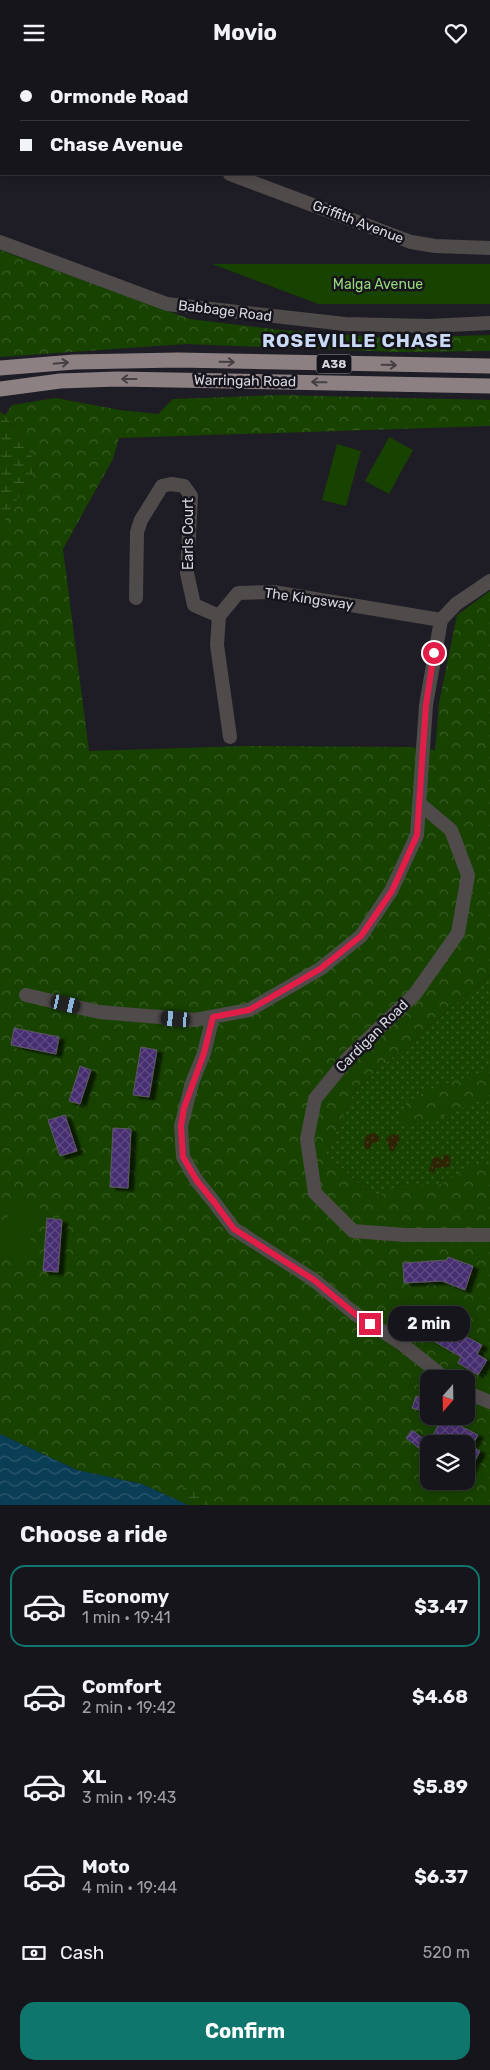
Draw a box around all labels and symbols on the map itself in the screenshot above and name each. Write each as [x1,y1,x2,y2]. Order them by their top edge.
street label: Griffith Avenue [310,197,406,247]
park label: Malga Avenue [333,276,423,293]
street label: Babbage Road [177,297,273,325]
district label: ROSEVILLE CHASE [262,329,452,352]
road number: A38 [316,355,352,373]
one-way arrow [219,357,235,366]
one-way arrow [53,358,69,367]
one-way arrow [381,360,397,370]
street label: Warringah Road [194,372,296,390]
one-way arrow [121,374,138,384]
one-way arrow [311,378,327,387]
street label: Earls Court [180,497,197,570]
street label: The Kingsway [263,584,355,614]
route start [423,642,445,664]
car [49,993,82,1015]
street label: Cardigan Road [332,996,412,1076]
car [160,1010,191,1028]
callout: 2 min [388,1307,470,1341]
route end [359,1313,381,1335]
north arrow [420,1370,475,1425]

